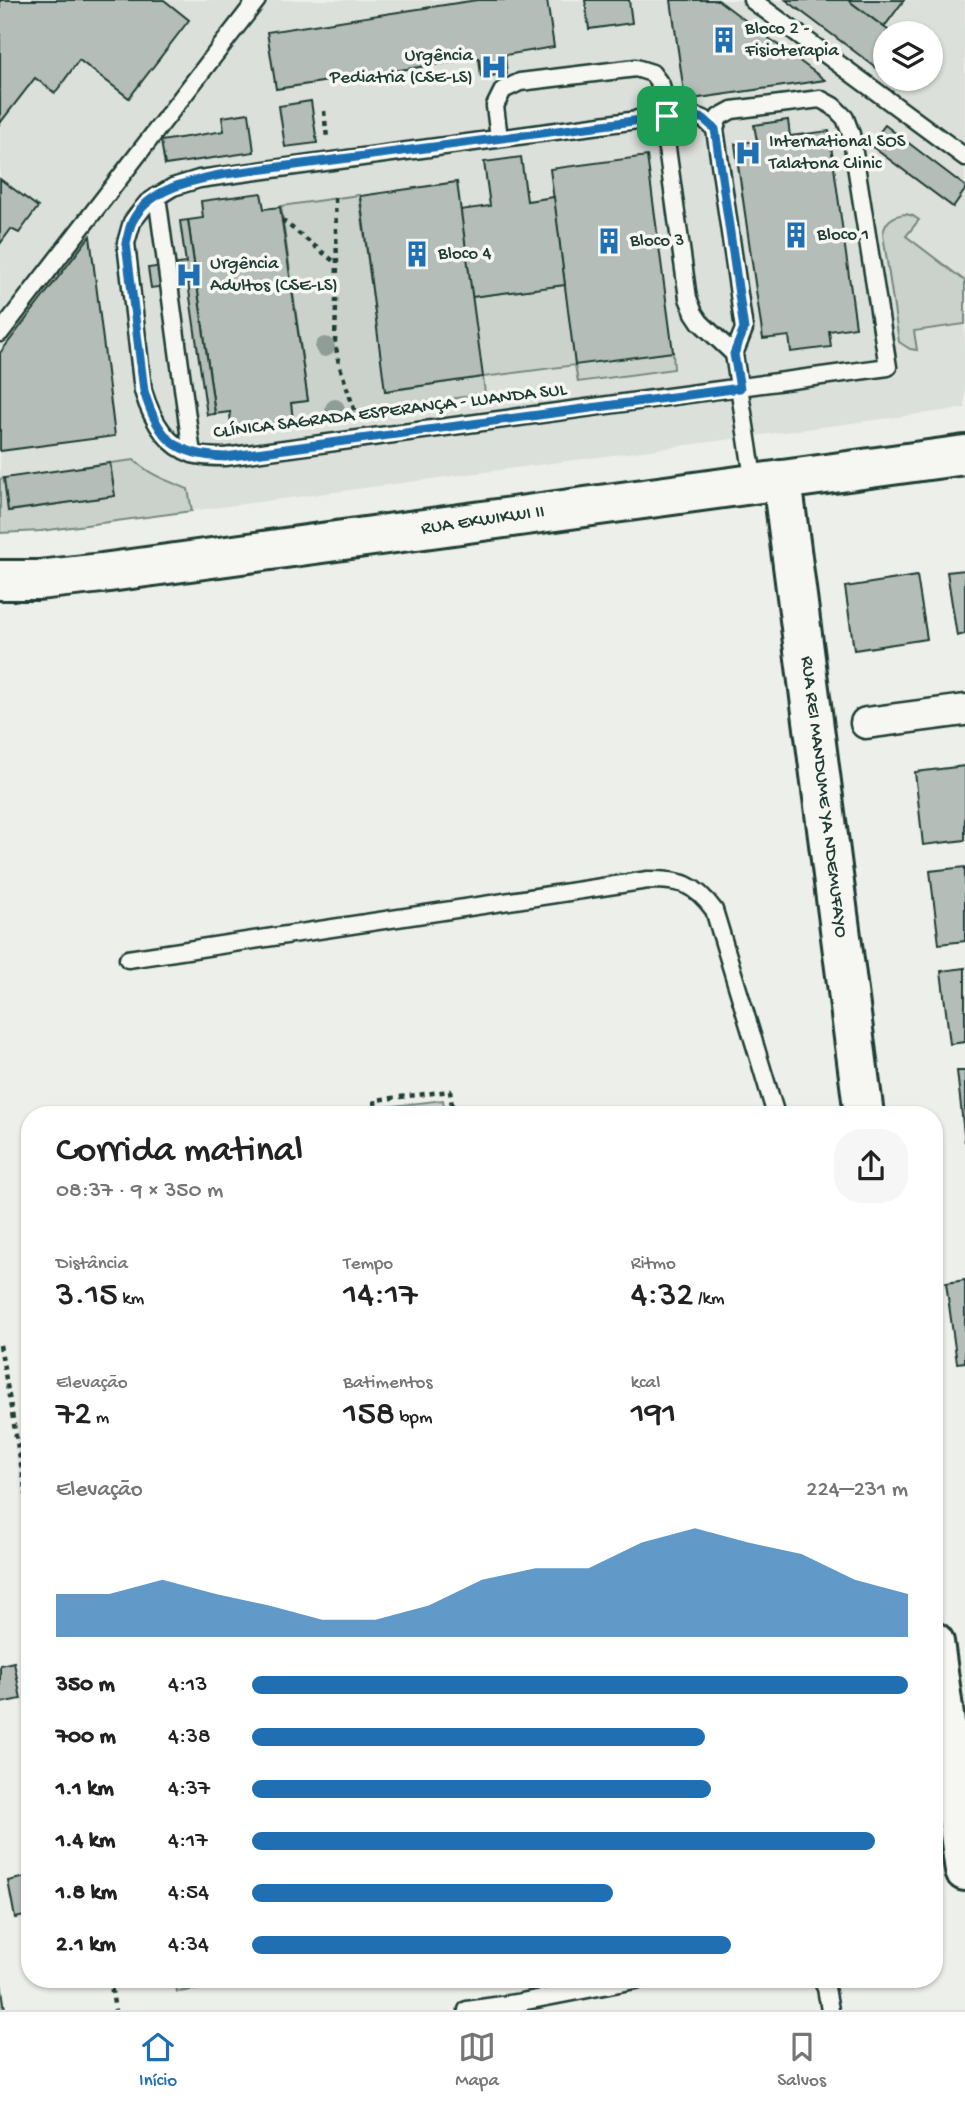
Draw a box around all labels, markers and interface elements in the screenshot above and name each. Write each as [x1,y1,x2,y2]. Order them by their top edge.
place label: Bloco 2 - Fisioterapia [744,18,840,63]
map controls [873,21,943,91]
button: layers [873,21,943,91]
building icon: Bloco 2 - Fisioterapia [709,25,739,55]
place label: Urgência Pediatria (CSE-LS) [329,45,474,90]
hospital icon: Urgência Pediatria (CSE-LS) [479,52,509,82]
pin [637,86,697,146]
icon: arrive [648,97,686,135]
place label: International SOS Talatona Clinic [768,131,906,176]
hospital icon: International SOS Talatona Clinic [733,138,763,168]
building icon: Bloco 1 [781,220,811,250]
place label: Bloco 1 [816,224,869,247]
building icon: Bloco 3 [594,226,624,256]
place label: Bloco 3 [629,230,685,253]
building icon: Bloco 4 [402,239,432,269]
place label: Bloco 4 [437,243,492,266]
place label: Urgência Adultos (CSE-LS) [210,253,338,298]
hospital icon: Urgência Adultos (CSE-LS) [174,260,204,290]
street label: CLÍNICA SAGRADA ESPERANÇA - LUANDA SUL [212,379,569,445]
street label: RUA EKWIKWI II [420,501,546,541]
street label: RUA REI MANDUME YA NDEMUFAYO [794,655,852,940]
button: share [834,1129,908,1203]
text: Corrida matinal [56,1130,303,1174]
text: 08:37 · 9 × 350 m [56,1178,223,1205]
text: Distância [56,1253,128,1276]
text: Tempo [343,1253,393,1276]
text: Ritmo [631,1253,676,1276]
text: 3.15 [56,1276,118,1317]
text: 14:17 [343,1276,417,1317]
text: 4:32 [631,1276,694,1317]
text: km [118,1288,144,1311]
text: /km [694,1288,725,1311]
text: Elevação [56,1372,128,1395]
text: Batimentos [343,1372,432,1395]
text: kcal [631,1372,660,1395]
text: 72 [56,1395,91,1436]
text: 158 [343,1395,395,1436]
text: 191 [631,1395,676,1436]
text: m [91,1407,109,1430]
text: bpm [395,1407,432,1430]
text: Elevação [56,1477,143,1504]
text: 224–231 m [806,1477,908,1504]
text: 350 m [56,1672,115,1699]
text: 4:13 [168,1672,207,1699]
text: 700 m [56,1724,116,1751]
text: 4:38 [168,1724,211,1751]
text: 1.1 km [56,1776,114,1803]
text: 4:37 [168,1776,210,1803]
text: 1.4 km [56,1828,115,1855]
text: 4:17 [168,1828,207,1855]
text: 1.8 km [56,1880,117,1907]
text: 4:54 [168,1880,209,1907]
text: 2.1 km [56,1932,116,1959]
text: 4:34 [168,1932,209,1959]
tab: Início [139,2028,177,2093]
tab: Mapa [455,2028,499,2093]
tab: Salvos [777,2028,826,2093]

